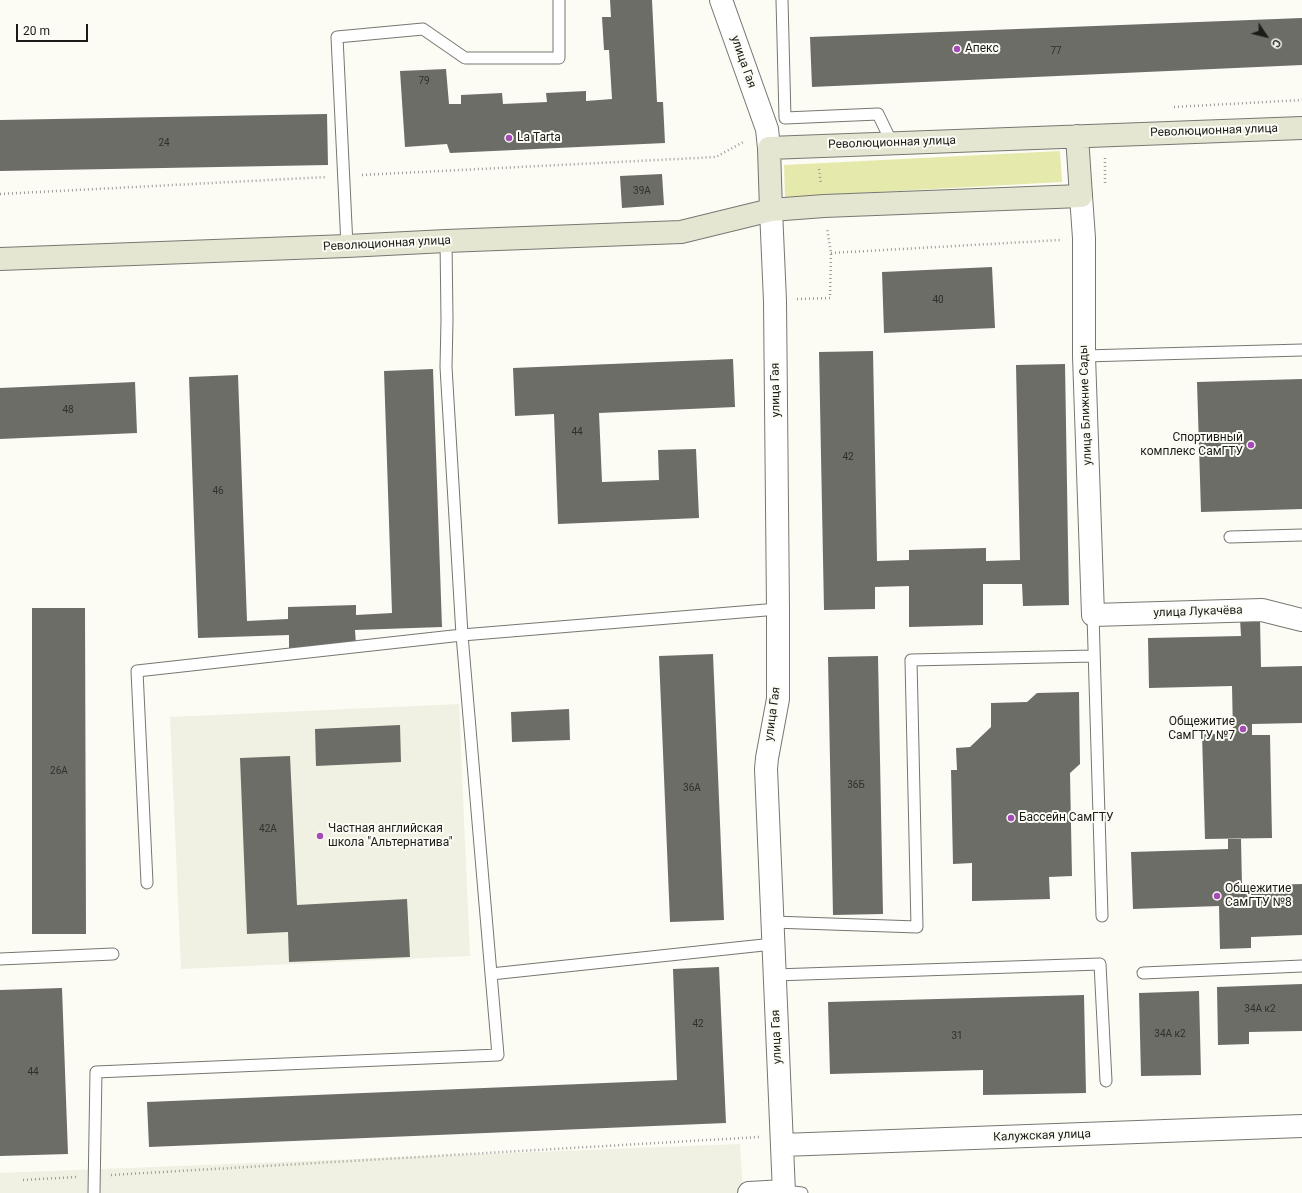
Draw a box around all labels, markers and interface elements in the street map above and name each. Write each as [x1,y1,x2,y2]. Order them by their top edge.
scale bar [18,16,90,42]
north arrow [1246,16,1286,56]
text: 20 m [23,24,50,38]
street label: улица Гая [727,34,759,90]
text: С [1269,36,1284,50]
place label: Апекс [965,42,999,56]
marker: Апекс [952,44,962,54]
house number: 77 [1050,45,1062,57]
house number: 79 [418,75,430,87]
street label: Революционная улица [1150,122,1278,140]
place label: La Tarta [517,131,561,145]
marker: La Tarta [504,133,514,143]
street label: Революционная улица [828,134,956,152]
house number: 24 [158,137,170,149]
house number: 39А [633,185,651,197]
street label: Революционная улица [323,233,451,255]
house number: 40 [932,294,944,306]
street label: улица Ближние Сады [1077,344,1095,466]
street label: улица Гая [768,363,784,417]
house number: 48 [62,404,74,416]
house number: 44 [571,426,583,438]
place label: Спортивный комплекс СамГТУ [1140,431,1243,459]
marker: Спортивный комплекс СамГТУ [1246,440,1256,450]
house number: 42 [842,451,854,463]
house number: 46 [212,485,224,497]
street label: улица Лукачёва [1153,603,1243,621]
street label: улица Гая [762,686,784,742]
place label: Общежитие СамГТУ №7 [1168,715,1235,743]
marker: Общежитие СамГТУ №7 [1238,724,1248,734]
house number: 26А [50,765,68,777]
house number: 36Б [847,779,865,791]
house number: 36А [683,782,701,794]
place label: Бассейн СамГТУ [1019,811,1114,825]
marker: Бассейн СамГТУ [1006,813,1016,823]
place label: Частная английская школа "Альтернатива" [328,822,453,850]
house number: 42А [259,823,277,835]
marker: Частная английская школа "Альтернатива" [315,831,325,841]
place label: Общежитие СамГТУ №8 [1225,882,1292,910]
marker: Общежитие СамГТУ №8 [1212,891,1222,901]
house number: 34А к2 [1244,1003,1276,1015]
street label: улица Гая [769,1010,785,1064]
house number: 42 [692,1018,704,1030]
house number: 34А к2 [1154,1028,1186,1040]
house number: 31 [951,1030,963,1042]
house number: 44 [27,1066,39,1078]
street label: Калужская улица [993,1127,1091,1145]

